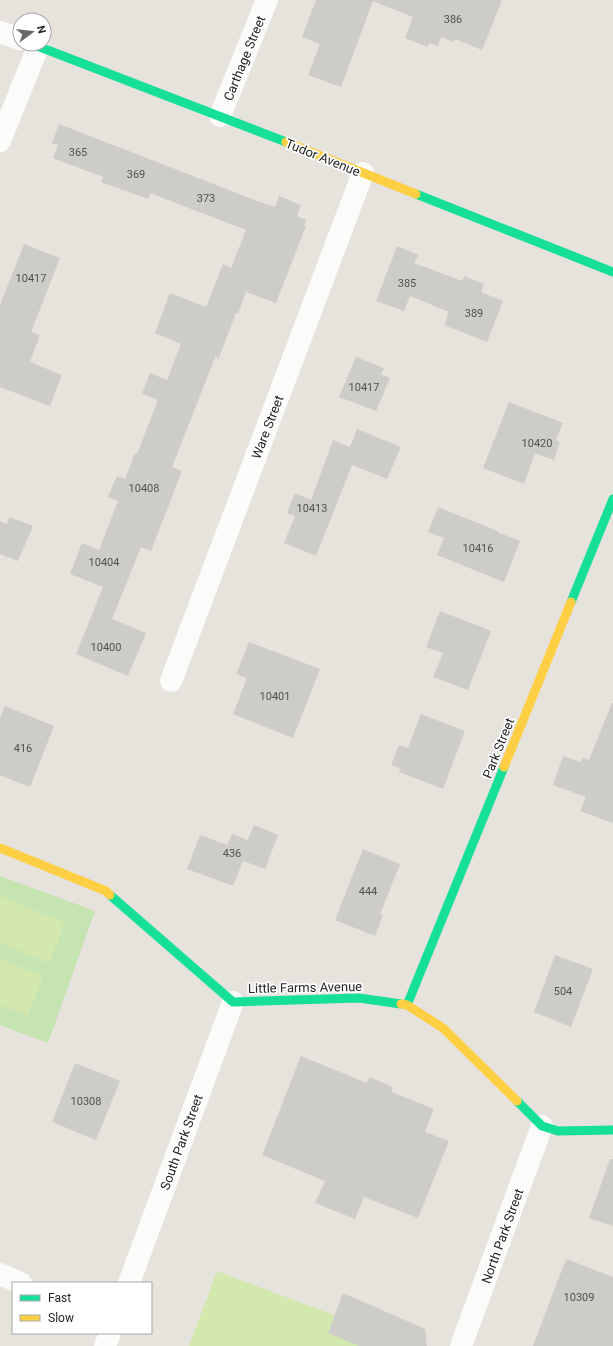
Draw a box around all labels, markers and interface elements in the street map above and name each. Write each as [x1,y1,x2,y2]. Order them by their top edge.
north arrow [12,12,52,52]
street label: Carthage Street [221,13,268,103]
house number: 386 [444,13,462,26]
text: N [34,24,49,35]
street label: Tudor Avenue [283,136,362,179]
house number: 365 [69,146,87,159]
house number: 369 [127,168,145,181]
house number: 373 [197,192,215,205]
house number: 10417 [16,272,46,285]
house number: 385 [398,277,416,290]
house number: 389 [465,307,483,320]
house number: 10417 [349,381,379,394]
street label: Ware Street [248,393,286,461]
house number: 10420 [522,437,552,450]
house number: 10408 [129,482,159,495]
house number: 10413 [297,502,327,515]
house number: 10416 [463,542,493,555]
house number: 10404 [89,556,119,569]
house number: 10400 [91,641,121,654]
house number: 10401 [260,690,290,703]
street label: Park Street [480,716,517,781]
house number: 416 [14,742,32,755]
house number: 436 [223,847,241,860]
house number: 444 [359,885,377,898]
street label: Little Farms Avenue [248,979,362,996]
house number: 504 [554,985,572,998]
street label: South Park Street [157,1092,206,1192]
house number: 10308 [71,1095,101,1108]
street label: North Park Street [478,1187,527,1286]
legend [12,1282,152,1334]
text: Fast [48,1291,71,1305]
house number: 10309 [564,1291,594,1304]
text: Slow [48,1311,74,1325]

